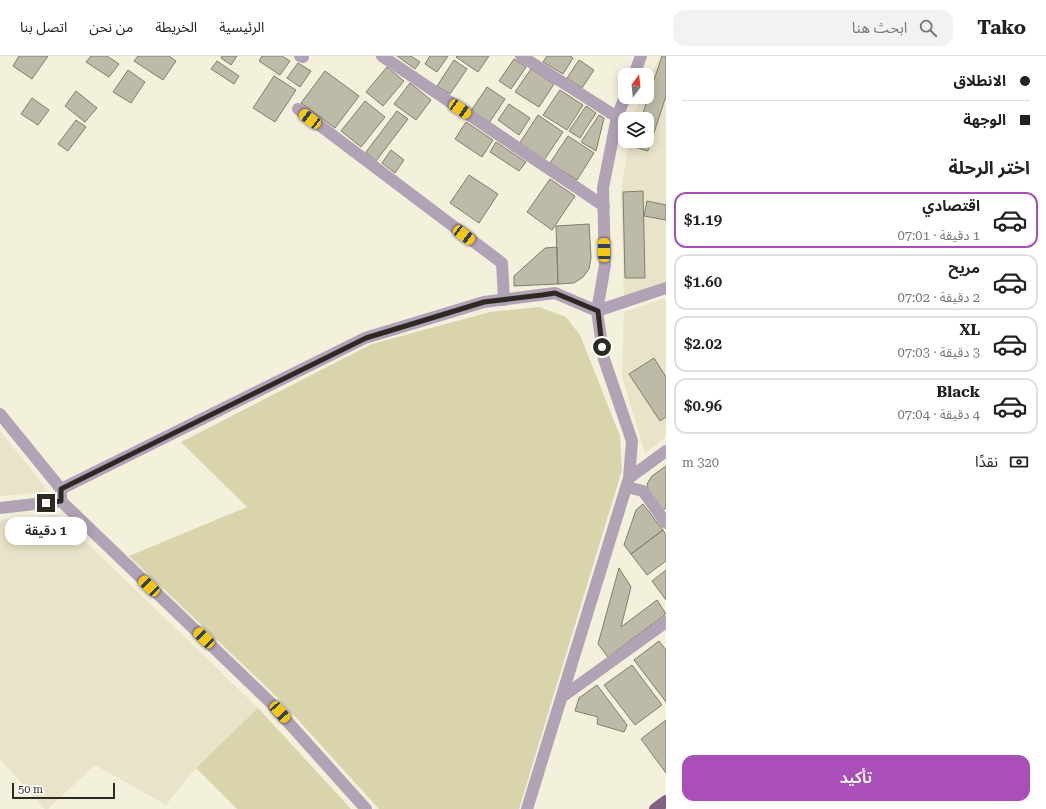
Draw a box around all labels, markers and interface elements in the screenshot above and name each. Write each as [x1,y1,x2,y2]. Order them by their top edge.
search box [673,10,953,46]
text: Tako [977,16,1026,39]
icon: search [917,17,939,39]
text: اتصل بنا [20,19,67,35]
text: من نحن [89,19,133,35]
text: الخريطة [155,19,197,35]
text: الرئيسية [219,19,264,35]
text: ابحث هنا [852,19,907,37]
north arrow [618,68,654,104]
map controls [618,68,654,148]
text: الانطلاق [954,72,1006,90]
car [447,97,473,121]
car [297,107,323,131]
text: الوجهة [963,111,1006,129]
button: layers [618,112,654,148]
text: اختر الرحلة [949,157,1030,178]
text: اقتصادي [922,197,980,215]
icon: car [992,202,1028,238]
text: $1.19 [684,211,722,229]
car [451,223,477,247]
text: 1 دقيقة · 07:01 [897,228,980,243]
car [598,238,610,262]
text: مريح [948,259,980,277]
icon: car [992,264,1028,300]
text: $1.60 [684,273,722,291]
text: 2 دقيقة · 07:02 [897,290,980,305]
text: XL [959,321,980,339]
icon: car [992,326,1028,362]
text: $2.02 [684,335,722,353]
route start [593,338,611,356]
text: 3 دقيقة · 07:03 [897,345,980,360]
text: Black [937,383,980,401]
icon: car [992,388,1028,424]
text: $0.96 [684,397,722,415]
text: 4 دقيقة · 07:04 [897,407,980,422]
icon: cash [1008,451,1030,473]
text: نقدًا [975,453,998,471]
text: 320 m [682,455,719,470]
route end [37,494,55,512]
callout: 1 دقيقة [5,517,87,545]
text: 1 دقيقة [25,523,67,538]
car [136,573,162,599]
car [191,625,217,651]
car [268,699,292,725]
button: تأكيد [682,755,1030,801]
scale bar [12,781,115,800]
text: 50 m [18,783,43,796]

